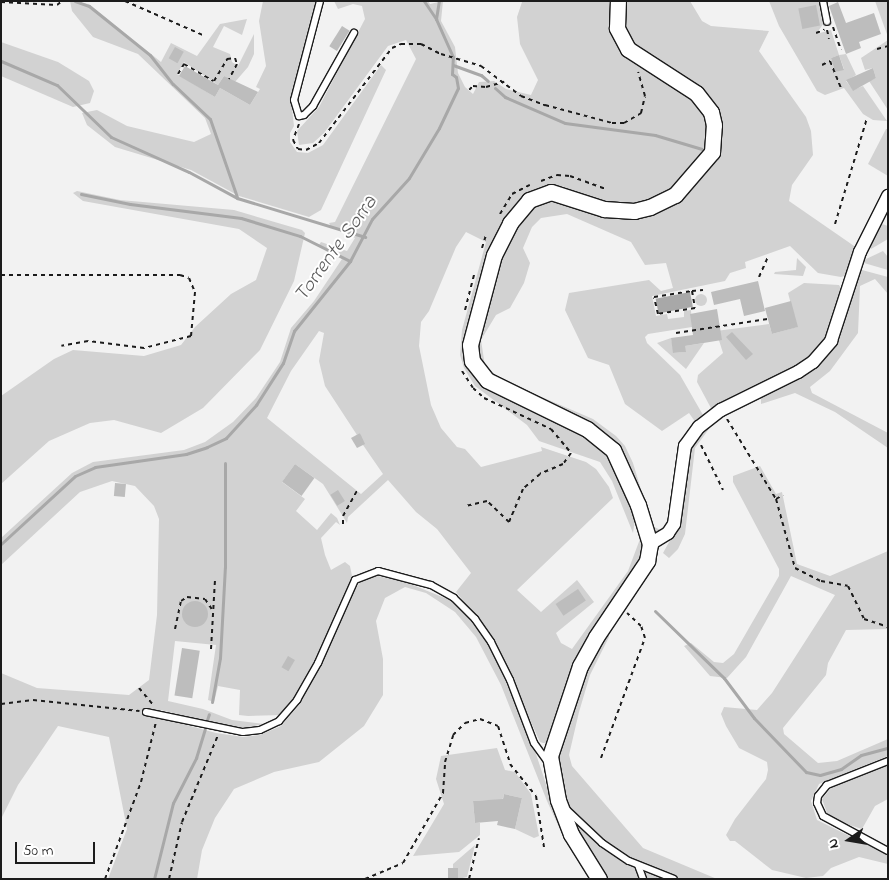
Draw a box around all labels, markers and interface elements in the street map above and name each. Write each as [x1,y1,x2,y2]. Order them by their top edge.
water label: Torrente Sorra [289,191,383,307]
north arrow [824,815,874,865]
scale bar [18,832,98,864]
text: N [823,837,845,850]
text: 50 m [23,840,53,862]

